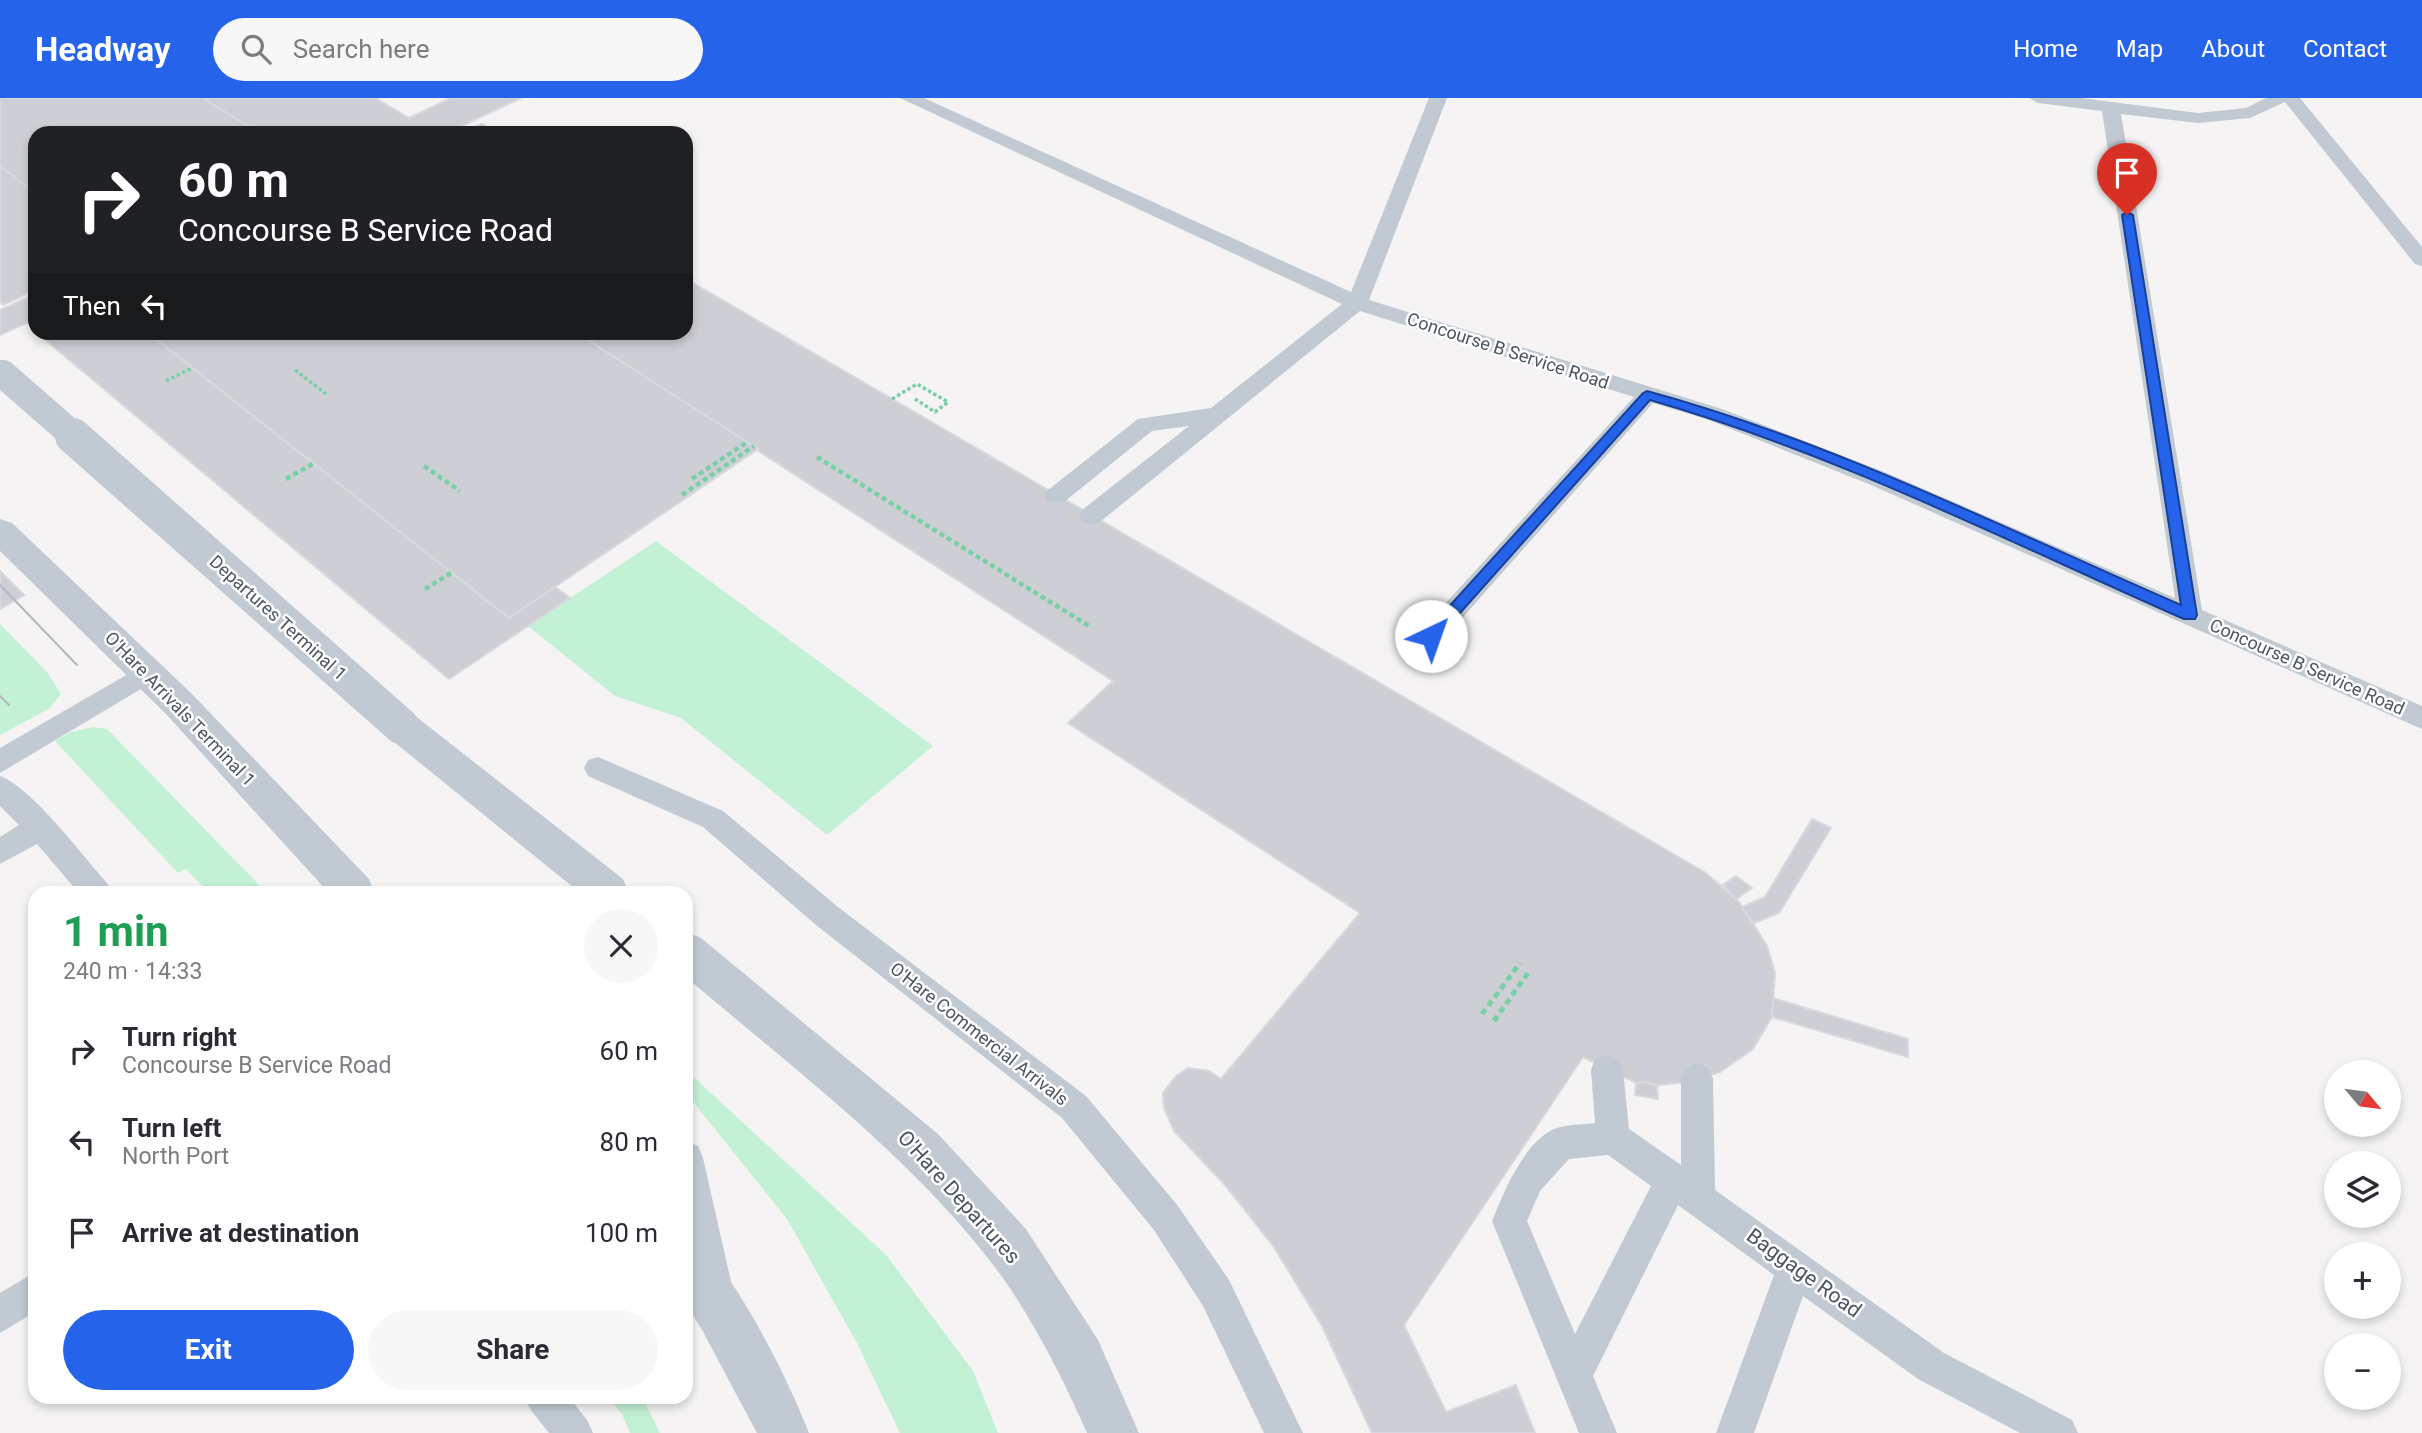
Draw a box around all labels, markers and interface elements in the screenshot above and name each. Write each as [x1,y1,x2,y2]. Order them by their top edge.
search box [213,18,703,81]
text: Headway [35,30,171,69]
icon: search [237,30,275,68]
text: Search here [293,34,429,64]
text: Home [2013,35,2078,63]
text: Map [2116,35,2163,63]
text: About [2201,35,2265,63]
text: Contact [2303,35,2387,63]
pin [2097,143,2157,215]
text: 60 m [178,152,289,209]
icon: right [63,154,154,245]
icon: arrive [2108,154,2146,192]
text: Concourse B Service Road [178,211,553,249]
icon: left [135,287,173,325]
text: Then [63,291,121,321]
street label: Concourse B Service Road [1405,308,1612,393]
street label: Departures Terminal 1 [206,551,351,685]
position arrow [1394,599,1468,673]
street label: Concourse B Service Road [2207,614,2408,719]
street label: O'Hare Arrivals Terminal 1 [101,627,260,790]
text: 1 min [63,907,169,956]
button: close [584,909,658,983]
text: 240 m · 14:33 [63,958,202,985]
street label: O'Hare Commercial Arrivals [886,958,1072,1110]
text: Turn right [122,1022,237,1052]
icon: right [63,1032,101,1070]
text: 60 m [600,1036,658,1066]
text: Concourse B Service Road [122,1052,392,1079]
north arrow [2324,1060,2401,1138]
map controls [2324,1060,2401,1410]
text: Turn left [122,1113,221,1143]
icon: left [63,1123,101,1161]
street label: O'Hare Departures [893,1125,1025,1269]
text: 80 m [600,1127,658,1157]
text: North Port [122,1143,229,1170]
button: layers [2324,1151,2401,1228]
icon: arrive [63,1214,101,1252]
text: Arrive at destination [122,1218,359,1248]
text: 100 m [585,1218,658,1248]
street label: Baggage Road [1742,1223,1866,1323]
button: + [2324,1242,2401,1319]
button: Exit [63,1310,354,1390]
button: Share [368,1310,658,1390]
button: − [2324,1333,2401,1410]

